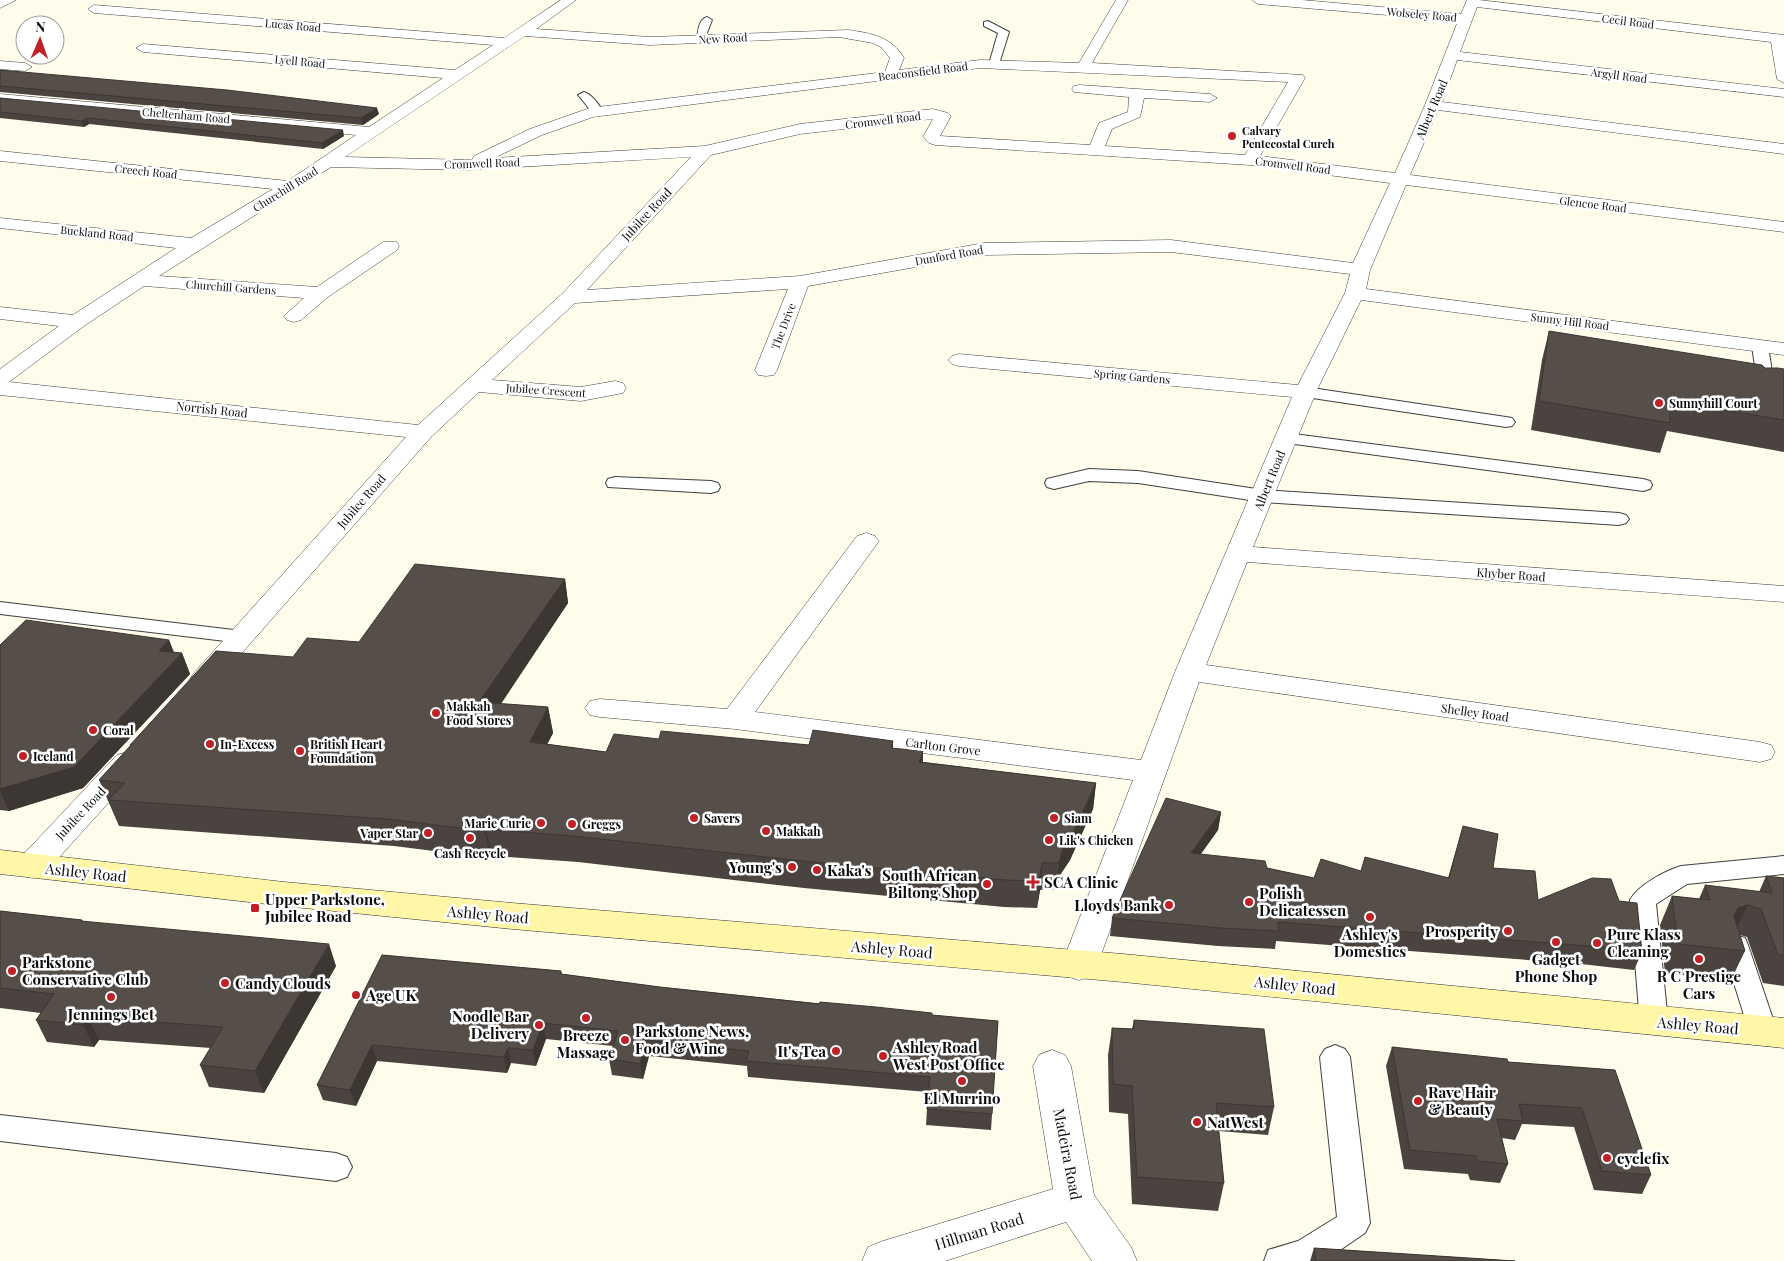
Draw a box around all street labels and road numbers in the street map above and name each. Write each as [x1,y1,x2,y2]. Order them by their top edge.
street label: Wolseley Road [1385,3,1458,25]
street label: Cecil Road [1601,10,1656,32]
street label: Lucas Road [264,15,322,35]
street label: New Road [698,29,748,47]
street label: Lyell Road [274,51,327,71]
street label: Beaconsfield Road [877,58,969,84]
street label: Argyll Road [1589,64,1649,86]
street label: Albert Road [1411,77,1451,142]
street label: Cheltenham Road [141,104,231,126]
street label: Cromwell Road [844,108,922,132]
street label: Cromwell Road [1254,153,1332,177]
street label: Cromwell Road [444,154,521,172]
street label: Creech Road [114,160,179,182]
street label: Churchill Road [250,163,321,215]
street label: Jubilee Road [617,184,675,245]
street label: Glencoe Road [1559,192,1628,216]
street label: Buckland Road [60,222,135,244]
street label: Dunford Road [914,241,985,268]
street label: Churchill Gardens [185,276,277,298]
street label: The Drive [767,300,799,351]
street label: Sunny Hill Road [1530,309,1611,333]
street label: Spring Gardens [1093,365,1171,387]
street label: Jubilee Crescent [504,380,587,400]
street label: Norrish Road [175,397,249,421]
street label: Albert Road [1249,448,1288,513]
street label: Jubilee Road [332,471,389,532]
street label: Khyber Road [1476,564,1546,584]
street label: Shelley Road [1440,699,1510,725]
street label: Carlton Grove [905,733,981,759]
street label: Jubilee Road [51,783,109,844]
street label: Ashley Road [43,858,128,886]
street label: Ashley Road [445,900,530,928]
street label: Ashley Road [849,935,934,963]
street label: Ashley Road [1252,971,1337,999]
street label: Ashley Road [1655,1011,1740,1039]
street label: Madeira Road [1049,1106,1087,1202]
street label: Hillman Road [932,1208,1026,1254]

